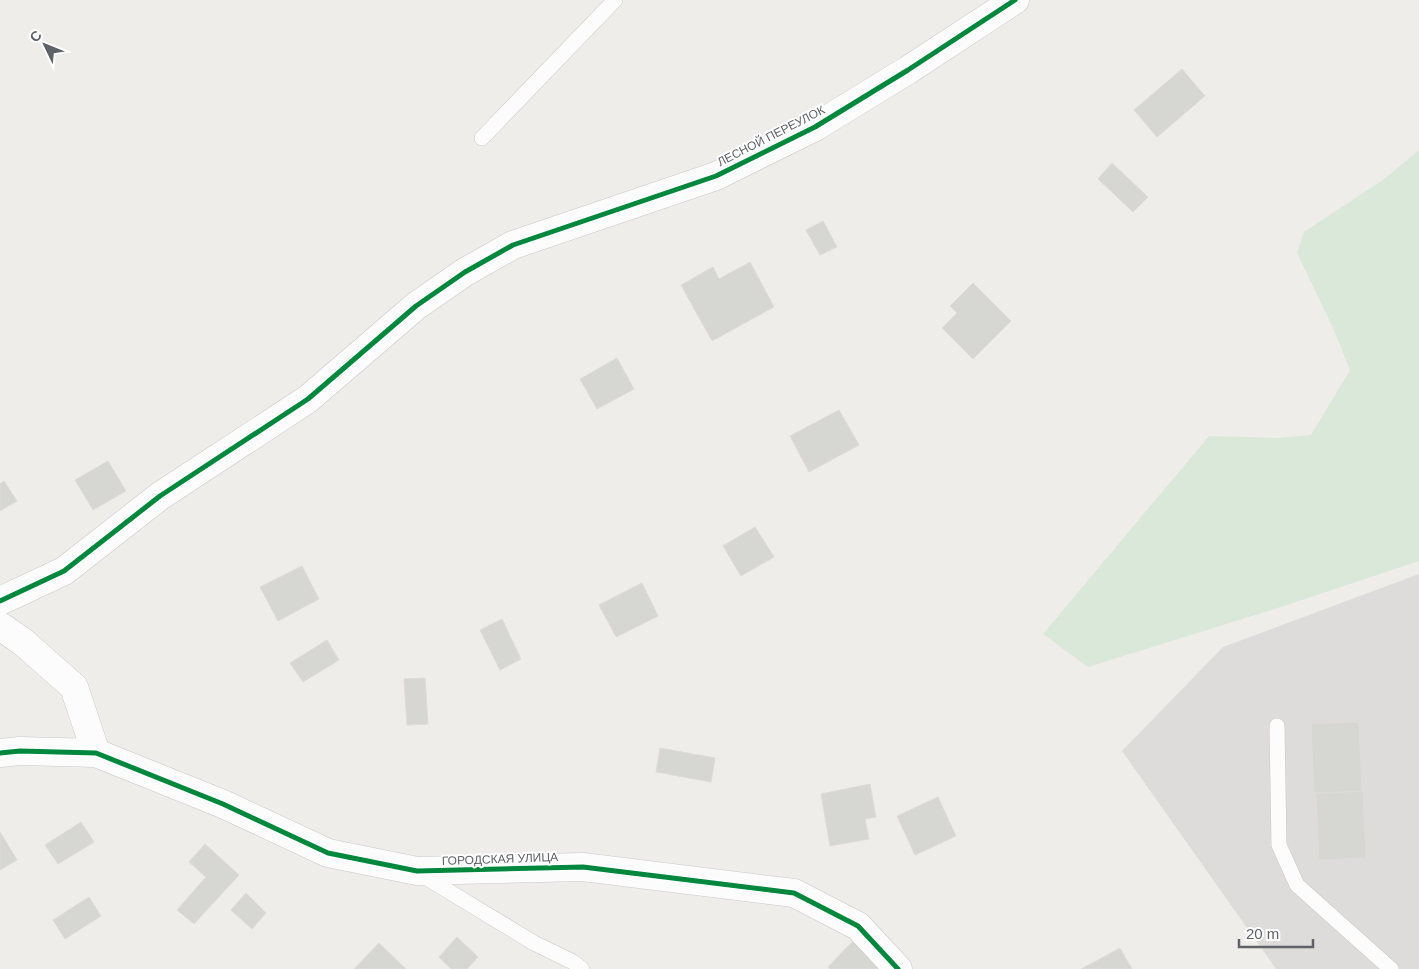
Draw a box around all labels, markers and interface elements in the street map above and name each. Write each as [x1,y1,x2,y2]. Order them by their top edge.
north arrow [20,20,70,70]
text: С [26,27,45,45]
street label: ЛЕСНОЙ ПЕРЕУЛОК [715,102,827,169]
street label: ГОРОДСКАЯ УЛИЦА [442,850,558,868]
scale bar [1239,916,1313,948]
text: 20 m [1246,925,1279,942]

